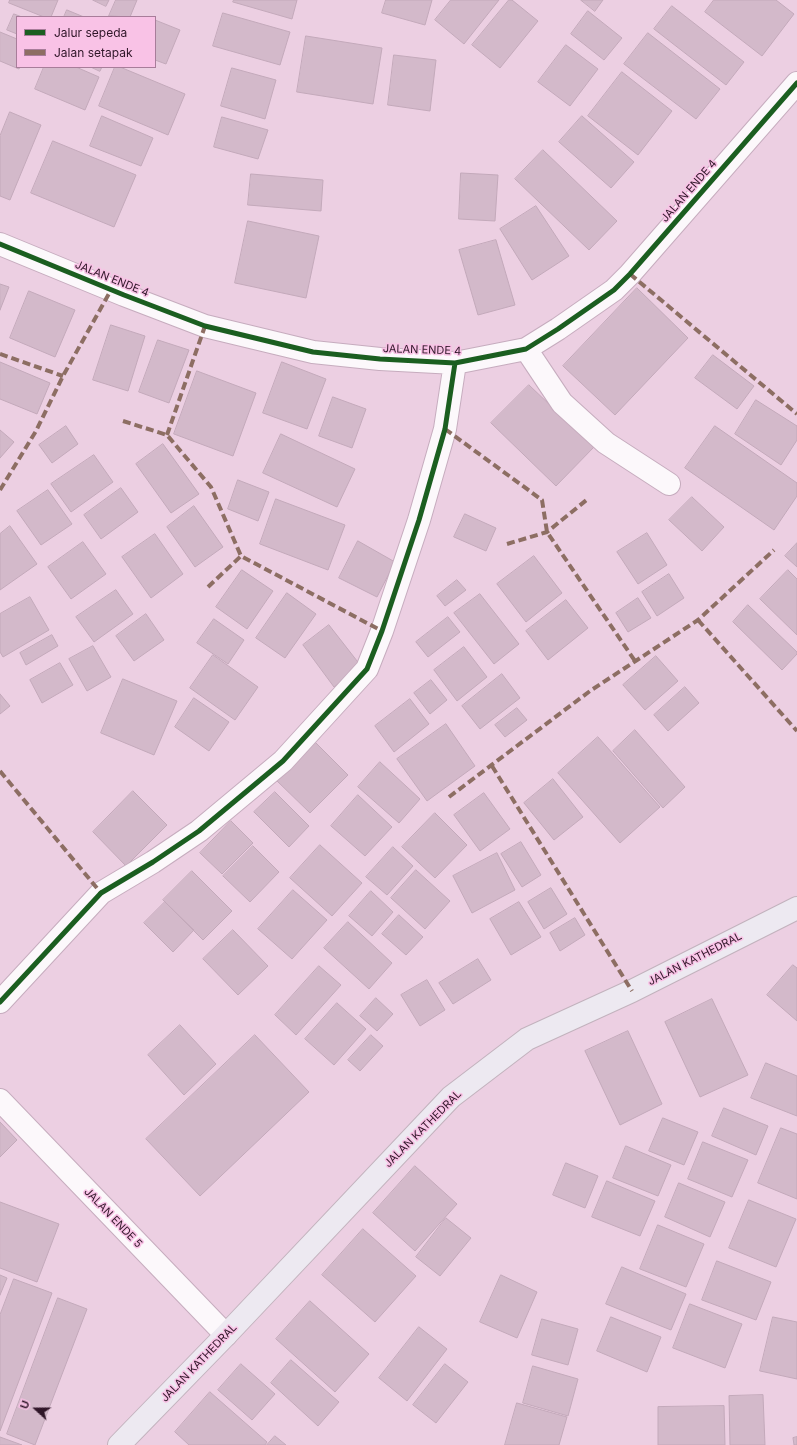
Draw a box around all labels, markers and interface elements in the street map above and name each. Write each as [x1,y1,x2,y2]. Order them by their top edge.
legend [16,16,156,68]
text: Jalur sepeda [54,25,127,40]
text: Jalan setapak [54,45,133,60]
street label: JALAN ENDE 4 [658,157,720,225]
street label: JALAN ENDE 4 [73,258,151,300]
street label: JALAN ENDE 4 [383,342,461,358]
street label: JALAN KATHEDRAL [646,930,744,988]
street label: JALAN KATHEDRAL [382,1088,464,1170]
street label: JALAN ENDE 5 [81,1185,145,1251]
street label: JALAN KATHEDRAL [158,1321,240,1405]
north arrow [16,1389,56,1429]
text: U [17,1398,33,1411]

